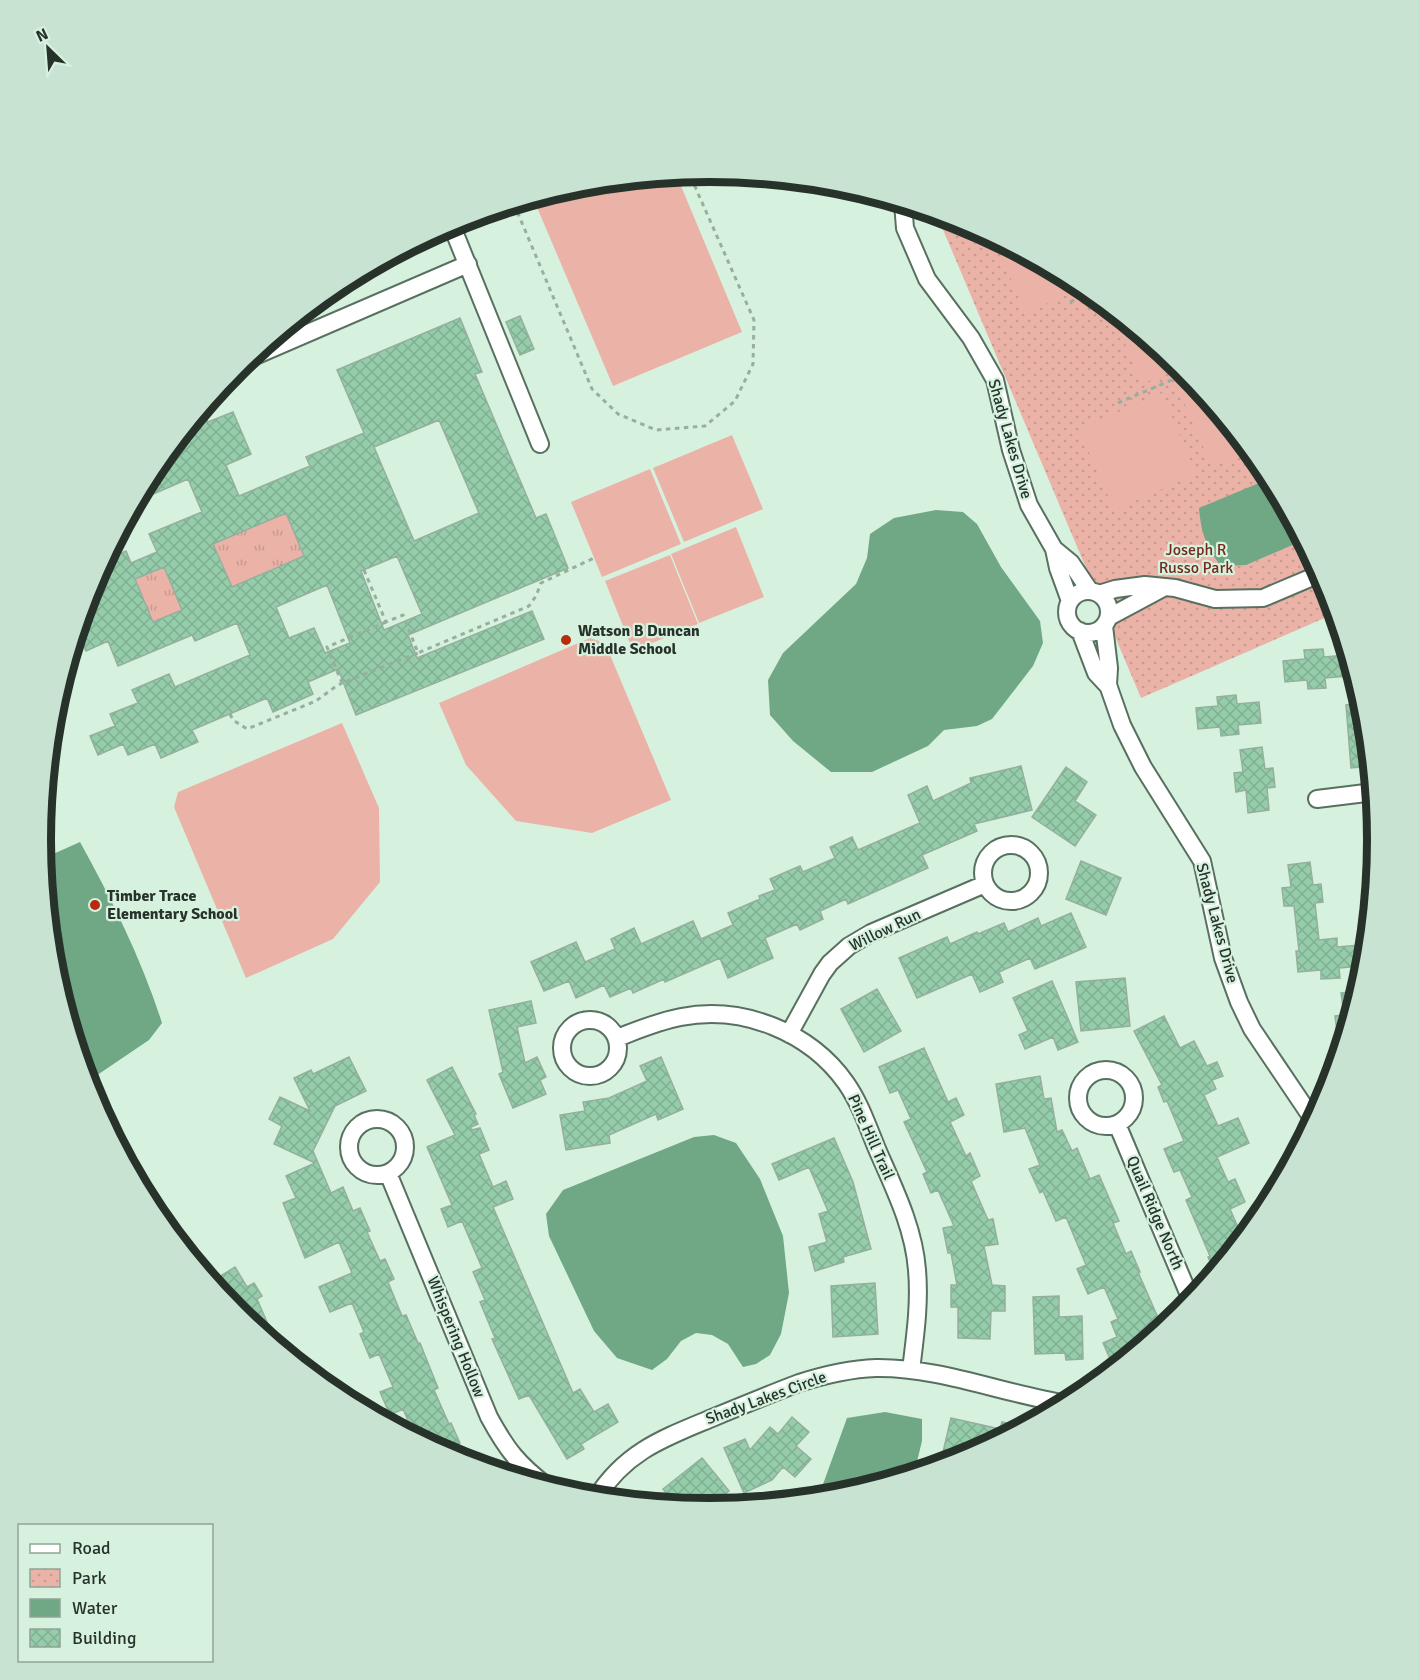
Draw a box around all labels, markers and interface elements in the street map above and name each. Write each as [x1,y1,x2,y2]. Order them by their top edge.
north arrow [18,18,78,78]
text: N [33,24,51,47]
street label: Shady Lakes Drive [983,377,1037,501]
park label: Joseph R Russo Park [1159,540,1233,578]
place label: Watson B Duncan Middle School [578,621,700,659]
marker: Watson B Duncan Middle School [559,633,573,647]
street label: Shady Lakes Drive [1191,861,1243,985]
place label: Timber Trace Elementary School [107,886,238,924]
marker: Timber Trace Elementary School [88,898,102,912]
street label: Willow Run [846,904,924,956]
street label: Pine Hill Trail [843,1091,899,1183]
street label: Quail Ridge North [1122,1153,1188,1273]
street label: Whispering Hollow [423,1273,490,1401]
street label: Shady Lakes Circle [703,1367,829,1429]
legend [18,1524,213,1662]
text: Road [72,1537,111,1559]
text: Park [72,1567,107,1589]
text: Water [72,1597,118,1619]
text: Building [72,1627,136,1649]

